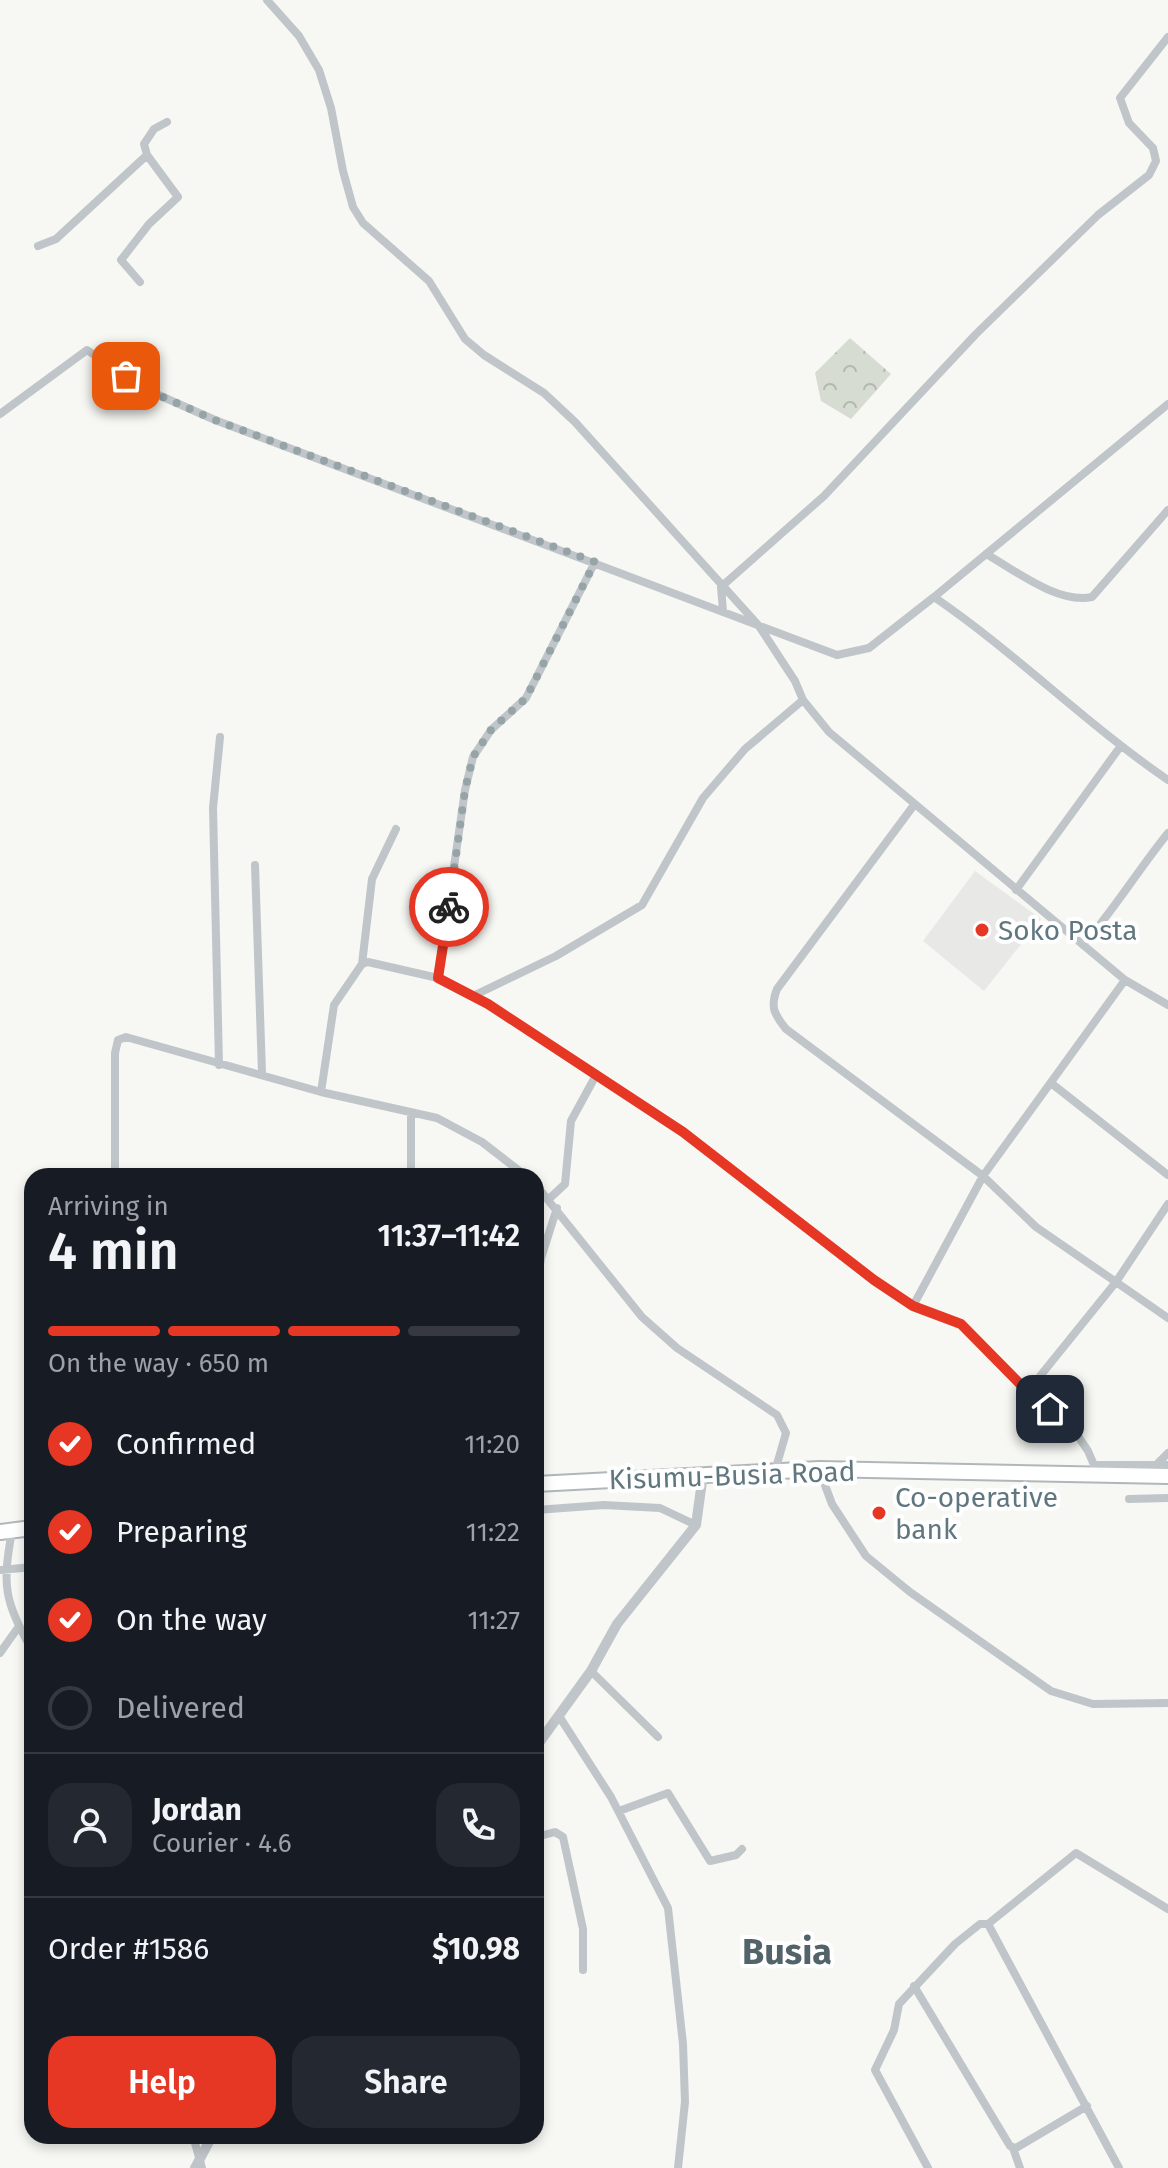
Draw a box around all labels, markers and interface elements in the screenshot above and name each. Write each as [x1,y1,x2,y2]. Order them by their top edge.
pin [92,342,160,410]
icon: bag [104,354,148,398]
courier [409,867,489,947]
icon: bike [427,885,471,929]
place label: Soko Posta [998,914,1137,947]
marker: Soko Posta [973,921,991,939]
text: Arriving in [48,1191,169,1222]
text: 11:37–11:42 [378,1218,520,1254]
text: 4 min [48,1220,179,1283]
text: On the way · 650 m [48,1348,269,1379]
pin [1016,1375,1084,1443]
icon: home [1028,1387,1072,1431]
icon: check [48,1422,92,1466]
text: Confirmed [116,1426,256,1462]
text: 11:20 [464,1429,520,1460]
street label: Kisumu-Busia Road [608,1455,856,1496]
place label: Co-operative bank [895,1481,1058,1546]
marker: Co-operative bank [870,1504,888,1522]
icon: check [48,1510,92,1554]
text: Preparing [116,1514,247,1550]
text: 11:22 [466,1517,520,1548]
icon: check [48,1598,92,1642]
text: On the way [116,1602,267,1638]
text: 11:27 [467,1605,520,1636]
text: Delivered [116,1690,245,1726]
button: person [48,1783,132,1867]
button: phone [436,1783,520,1867]
text: Jordan [152,1792,242,1828]
text: Courier · 4.6 [152,1828,292,1859]
district label: Busia [742,1930,832,1974]
text: Order #1586 [48,1931,209,1967]
text: $10.98 [432,1931,520,1967]
button: Help [48,2036,276,2128]
button: Share [292,2036,520,2128]

